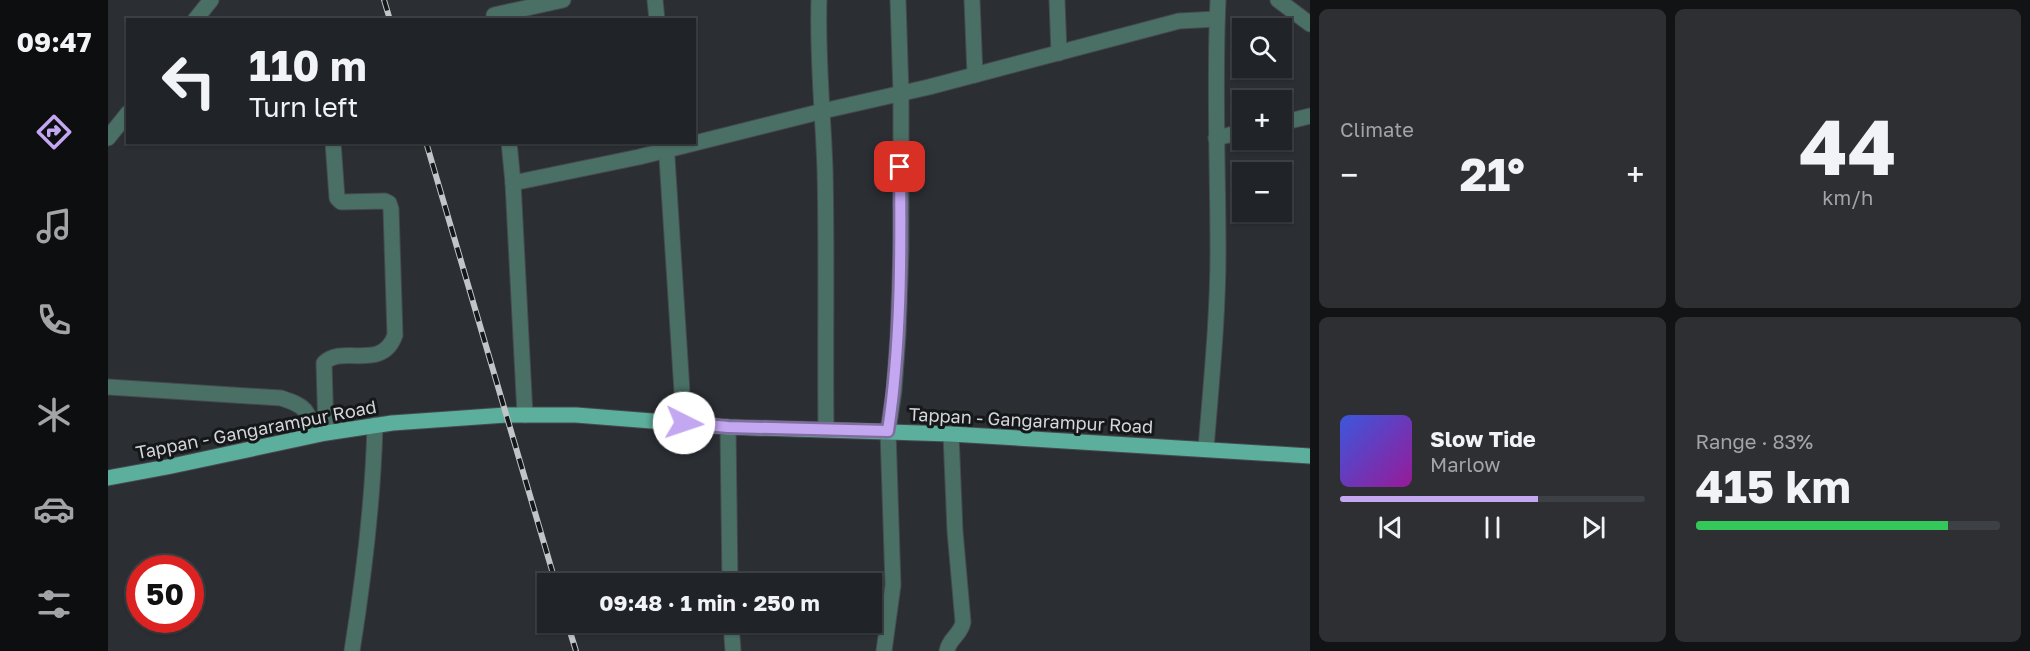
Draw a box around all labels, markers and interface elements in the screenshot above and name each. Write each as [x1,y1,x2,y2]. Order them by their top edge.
map controls [1232,18,1292,222]
button: search [1232,18,1292,78]
text: 09:47 [17,26,91,58]
text: 110 m [249,40,367,90]
icon: left [150,42,228,120]
button: + [1232,90,1292,150]
text: Turn left [249,91,358,123]
text: 44 [1799,99,1897,192]
icon: directions [33,111,75,153]
text: Climate [1340,117,1414,141]
pin [874,141,925,192]
text: 21° [1460,147,1525,201]
icon: arrive [883,150,916,183]
text: − [1340,155,1358,194]
text: + [1626,155,1644,194]
button: − [1232,162,1292,222]
text: km/h [1822,185,1873,209]
icon: music [33,205,75,247]
icon: phone [33,299,75,341]
position arrow [652,391,716,455]
icon: climate [33,394,75,436]
street label: Tappan - Gangarampur Road [134,395,378,463]
street label: Tappan - Gangarampur Road [908,403,1154,437]
text: Slow Tide [1430,425,1536,452]
text: Range · 83% [1696,429,1813,453]
text: Marlow [1430,452,1501,476]
text: 415 km [1696,459,1851,513]
icon: car [33,488,75,530]
icon: previous [1374,511,1407,544]
icon: pause [1476,511,1509,544]
icon: next [1577,511,1610,544]
speed limit sign: 50 [126,555,204,633]
icon: filters [33,583,75,625]
text: 09:48 · 1 min · 250 m [599,589,820,616]

